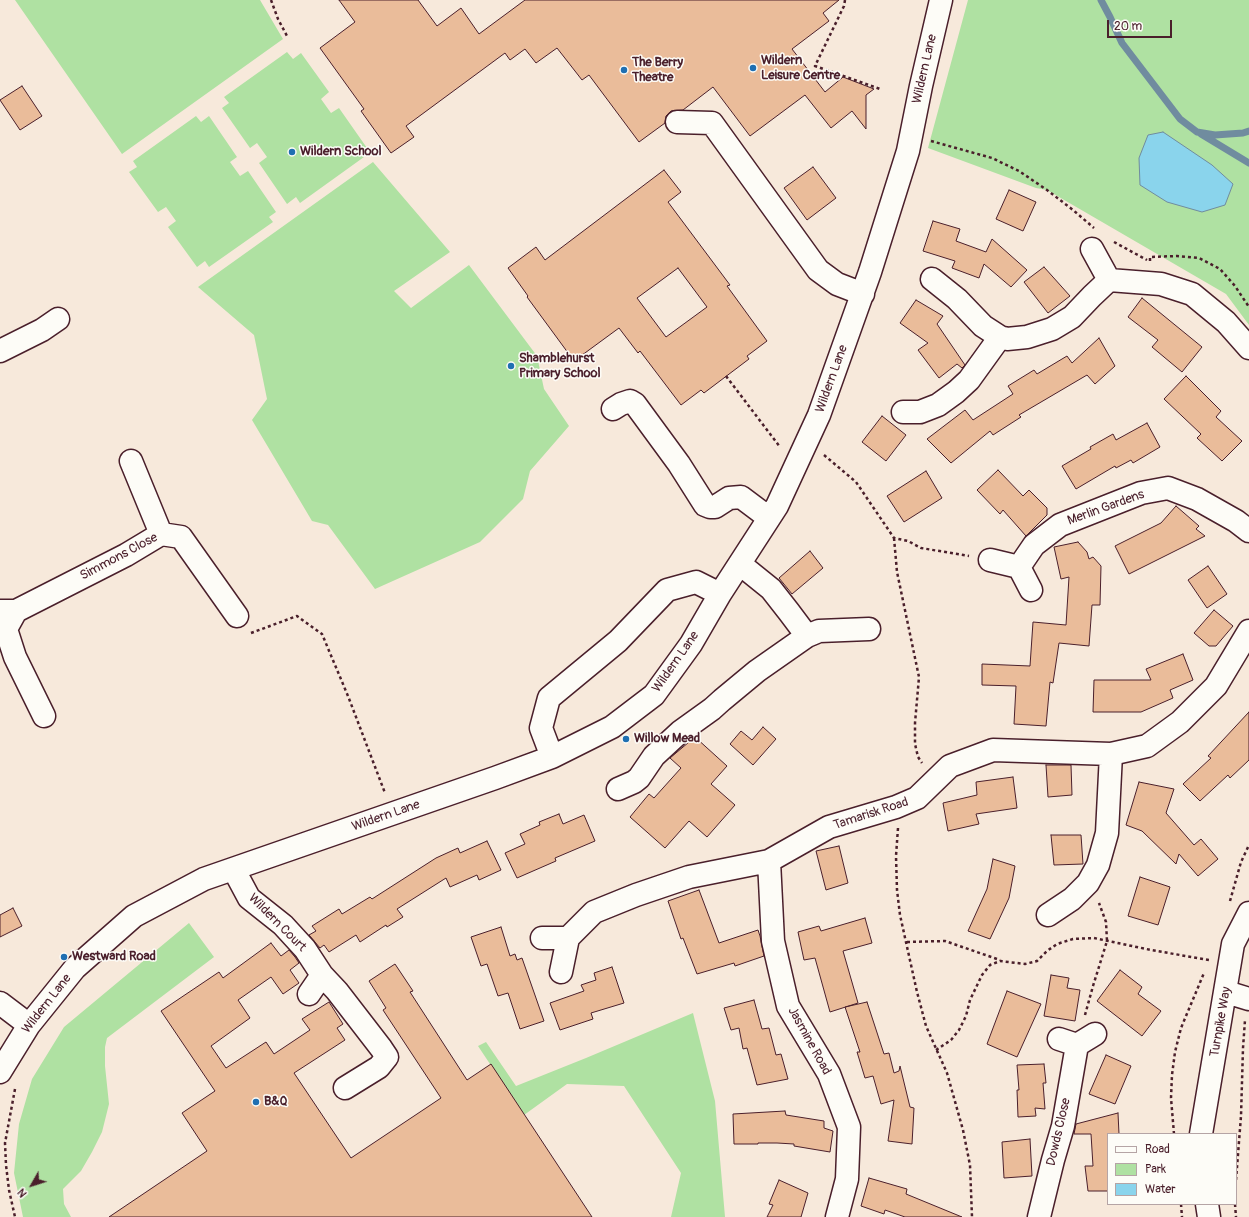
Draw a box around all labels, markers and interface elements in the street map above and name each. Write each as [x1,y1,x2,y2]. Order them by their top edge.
scale bar [1109,12,1174,38]
text: 20 m [1114,19,1142,34]
street label: Wildern Lane [909,33,941,105]
place label: Wildern Leisure Centre [761,53,840,84]
place label: The Berry Theatre [632,55,683,86]
marker: Wildern Leisure Centre [748,63,758,73]
marker: The Berry Theatre [619,65,629,75]
place label: Wildern School [300,144,382,160]
marker: Wildern School [287,147,297,157]
street label: Wildern Lane [813,343,851,415]
place label: Shamblehurst Primary School [519,351,600,382]
marker: Shamblehurst Primary School [506,361,516,371]
street label: Merlin Gardens [1066,487,1146,529]
street label: Simmons Close [78,530,160,584]
street label: Wildern Lane [649,628,703,696]
place label: Willow Mead [634,731,700,747]
marker: Willow Mead [621,734,631,744]
street label: Tamarisk Road [831,795,911,833]
street label: Wildern Lane [350,797,422,835]
street label: Wildern Court [245,891,309,955]
place label: Westward Road [72,949,156,965]
marker: Westward Road [59,952,69,962]
street label: Wildern Lane [19,971,75,1037]
street label: Turnpike Way [1207,986,1235,1058]
street label: Jasmine Road [784,1004,834,1078]
place label: B&Q [264,1094,287,1110]
marker: B&Q [251,1097,261,1107]
street label: Dowds Close [1044,1097,1074,1167]
legend [1107,1133,1237,1205]
text: Road [1145,1142,1170,1157]
text: Park [1145,1162,1166,1177]
north arrow [12,1165,52,1205]
text: Water [1145,1182,1176,1197]
text: N [15,1186,30,1200]

